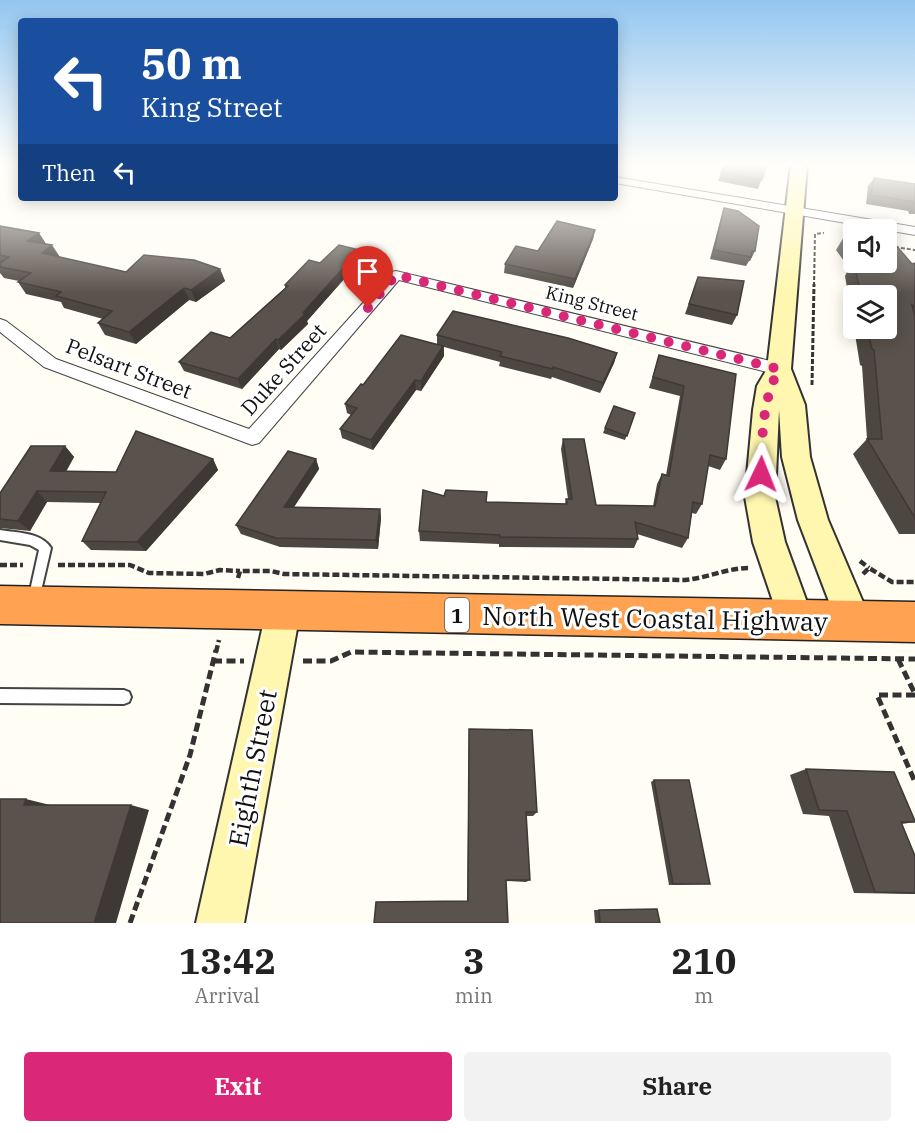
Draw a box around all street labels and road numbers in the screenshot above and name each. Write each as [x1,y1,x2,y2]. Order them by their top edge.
street label: King Street [543,280,641,326]
street label: Duke Street [234,317,332,421]
street label: Pelsart Street [62,331,196,405]
road number: 1 [445,598,469,632]
street label: North West Coastal Highway [482,598,828,638]
street label: Eighth Street [220,686,284,850]

